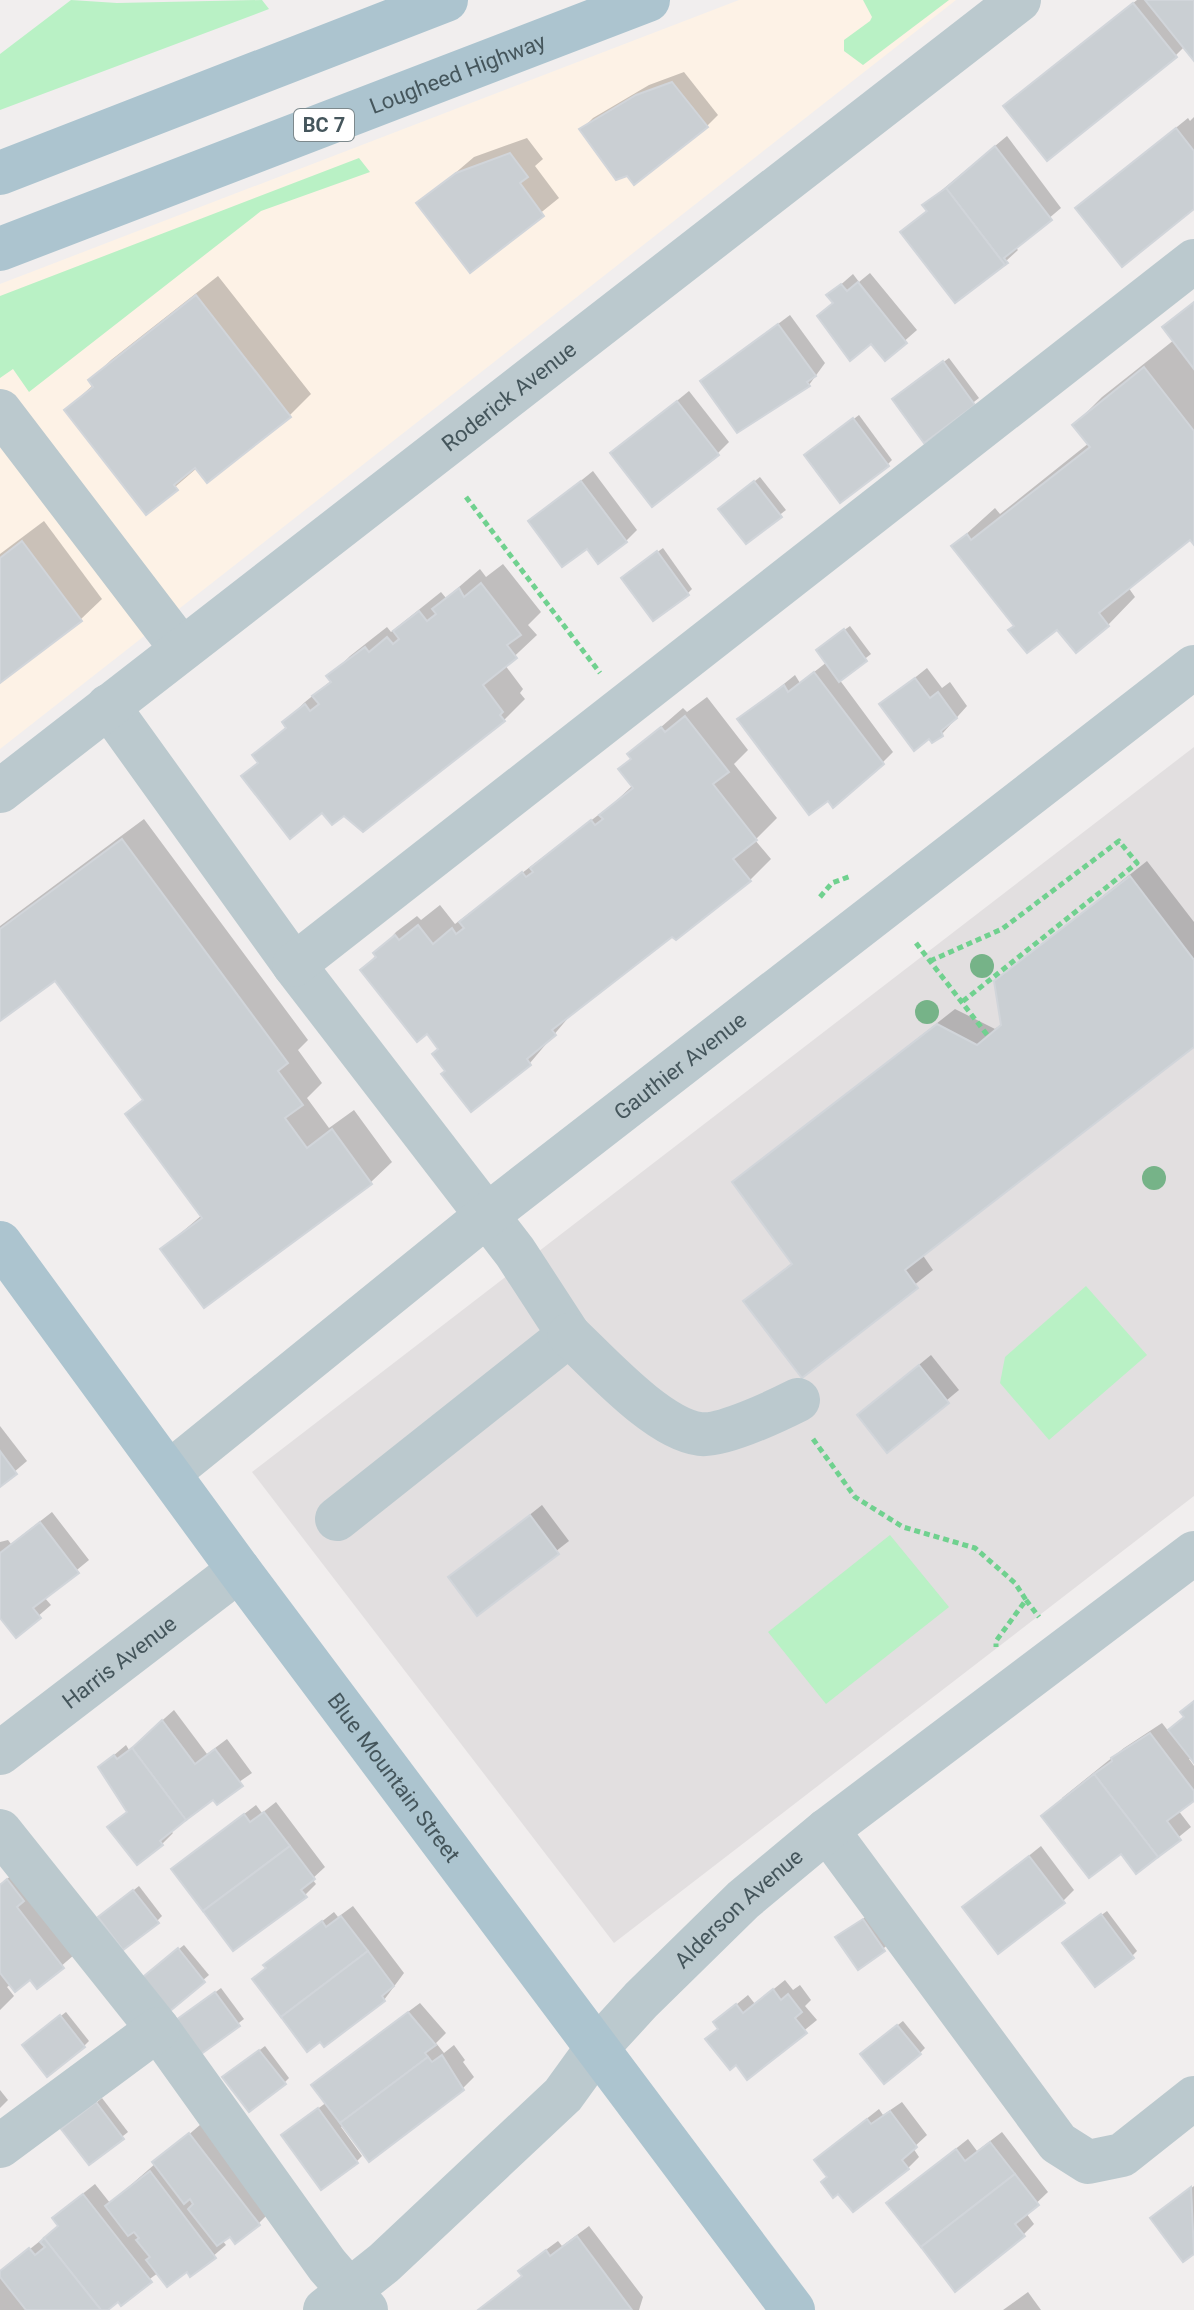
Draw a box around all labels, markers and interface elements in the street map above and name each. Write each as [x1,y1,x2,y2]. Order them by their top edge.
street label: Lougheed Highway [366,28,550,119]
road number: BC 7 [294,109,354,141]
street label: Roderick Avenue [437,337,581,456]
street label: Gauthier Avenue [609,1007,751,1125]
street label: Harris Avenue [57,1611,181,1714]
street label: Blue Mountain Street [322,1688,465,1867]
street label: Alderson Avenue [669,1844,808,1973]

